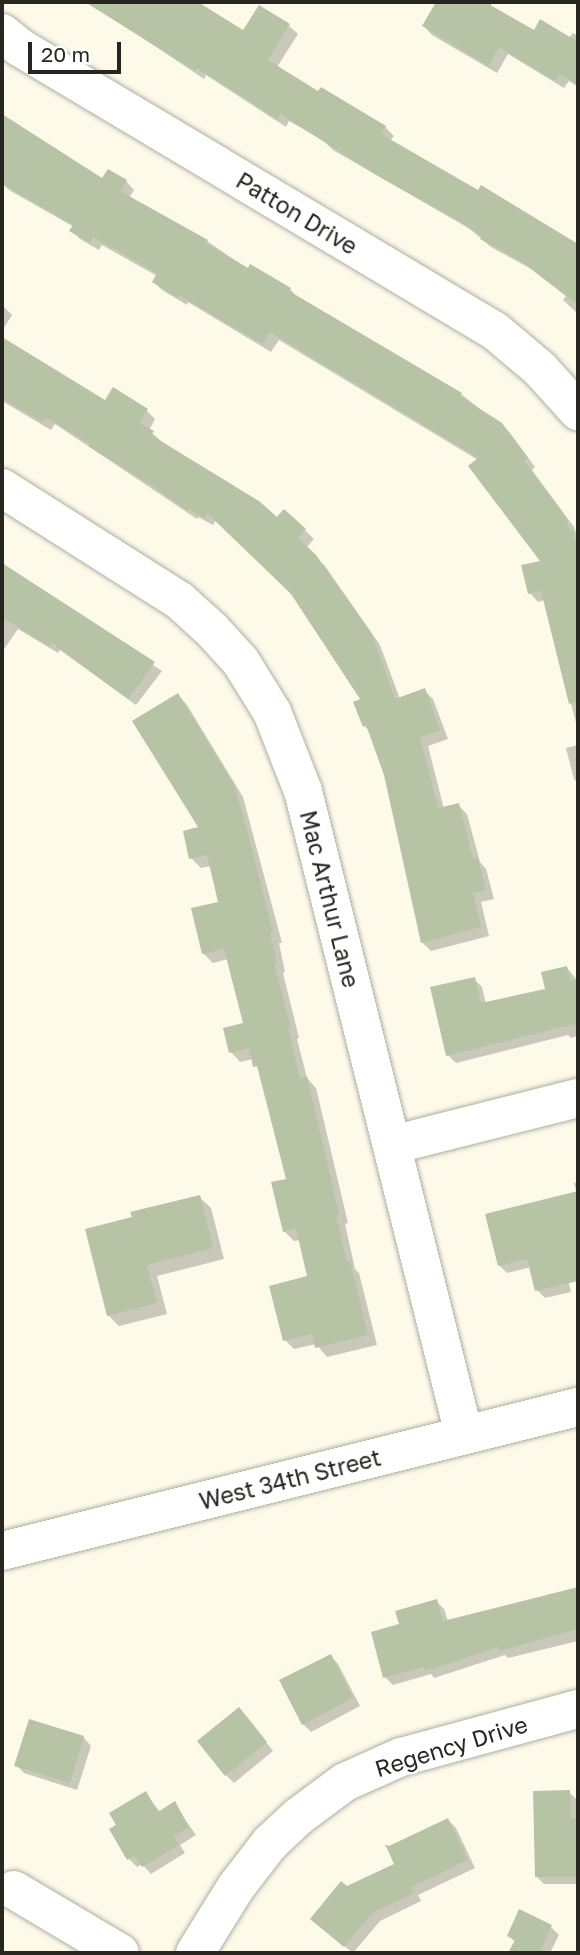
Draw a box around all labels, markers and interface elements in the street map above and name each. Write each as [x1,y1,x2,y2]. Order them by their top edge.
scale bar [32,28,124,72]
text: 20 m [41,41,90,67]
street label: Patton Drive [231,166,363,260]
street label: Mac Arthur Lane [295,808,365,990]
street label: West 34th Street [196,1443,384,1515]
street label: Regency Drive [371,1710,531,1782]

